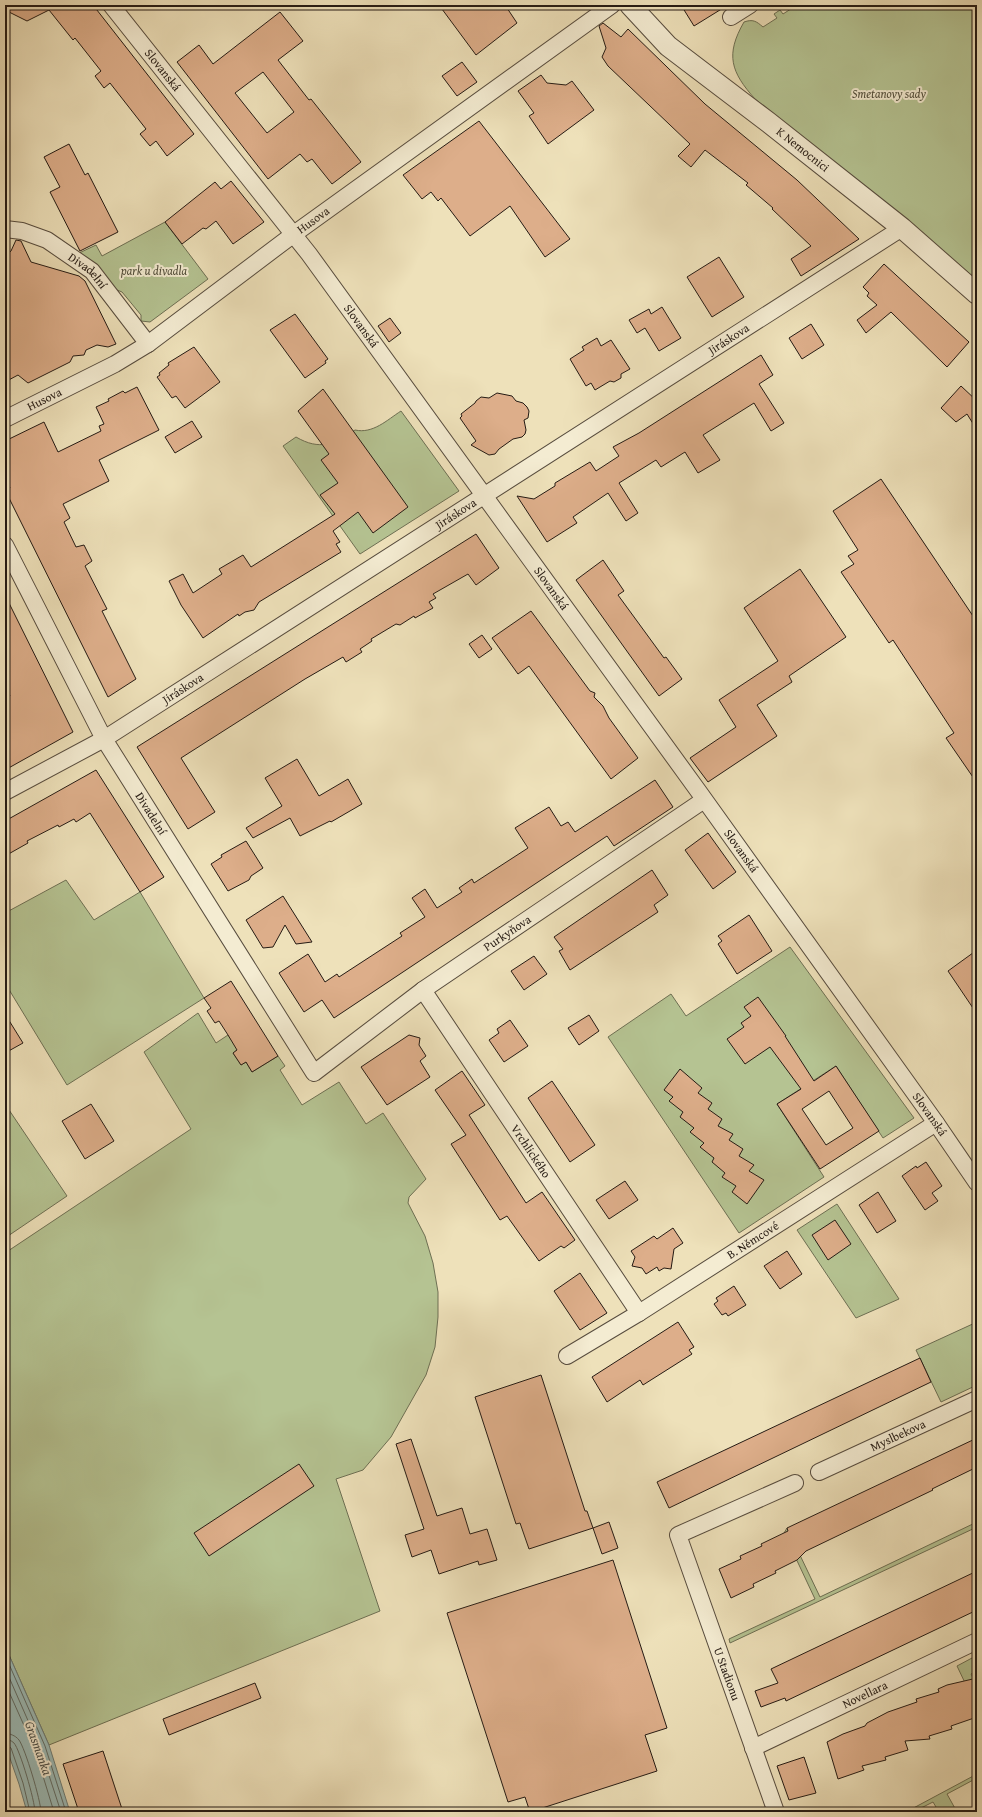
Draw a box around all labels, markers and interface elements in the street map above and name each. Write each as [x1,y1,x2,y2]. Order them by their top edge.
street label: Slovanská [141,45,185,95]
park label: Smetanovy sady [852,85,926,102]
street label: K Nemocnici [773,123,834,176]
street label: Husova [293,202,333,237]
street label: Divadelní [65,248,112,293]
park label: park u divadla [120,262,188,279]
street label: Slovanská [340,301,383,351]
street label: Jiráskova [703,319,752,359]
street label: Husova [24,383,65,415]
street label: Jiráskova [430,494,480,534]
street label: Slovanská [530,563,573,613]
street label: Jiráskova [157,668,207,709]
street label: Divadelní [131,789,172,839]
street label: Slovanská [720,825,763,876]
street label: Purkyňova [480,910,534,955]
street label: Slovanská [909,1089,952,1140]
street label: Vrchlického [507,1121,555,1181]
street label: B. Němcové [723,1217,782,1263]
street label: Myslbekova [867,1415,928,1455]
street label: U Stadionu [710,1645,745,1703]
street label: Novellara [839,1676,890,1712]
water label: Grasmanka [20,1719,57,1778]

